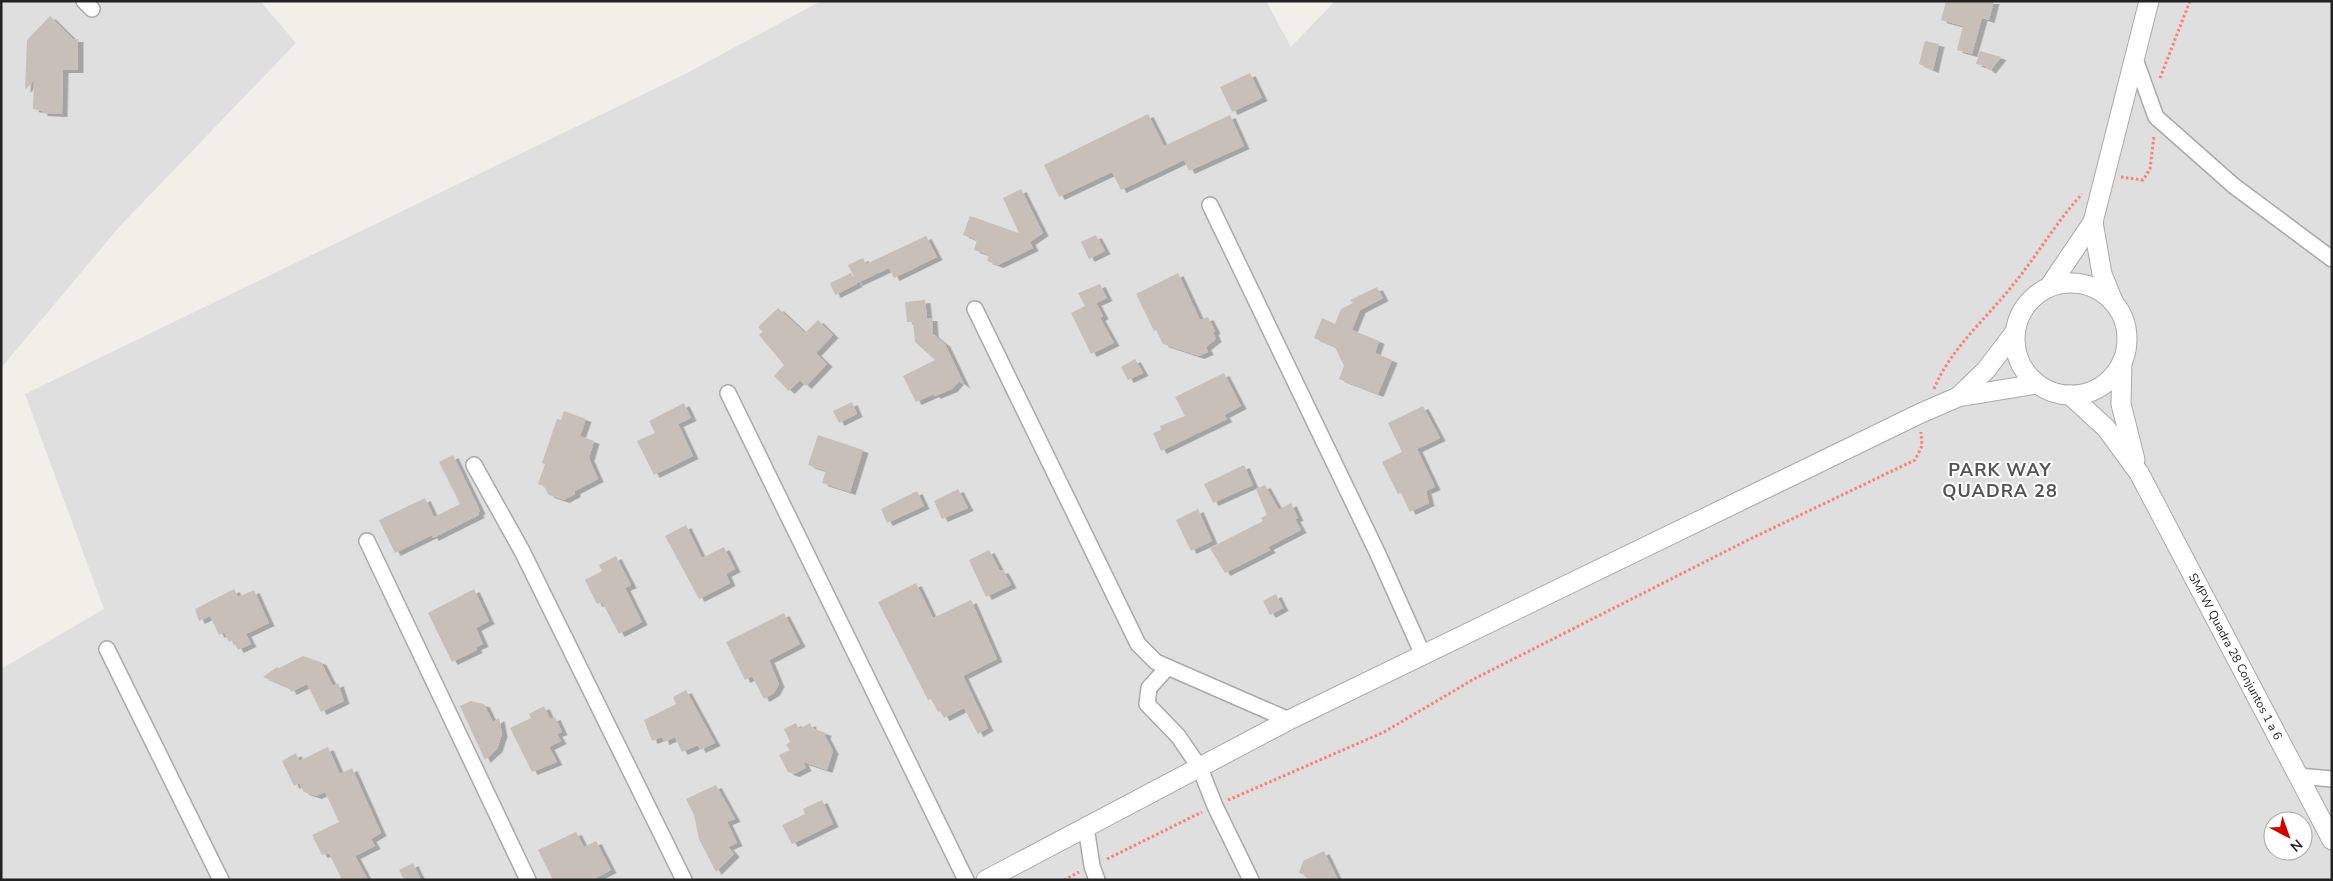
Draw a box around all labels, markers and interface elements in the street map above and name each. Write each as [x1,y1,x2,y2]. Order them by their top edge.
district label: PARK WAY QUADRA 28 [1942,458,2058,503]
street label: SMPW Quadra 28 Conjuntos 1 a 6 [2185,570,2286,743]
north arrow [2263,811,2313,861]
text: N [2286,835,2306,856]

